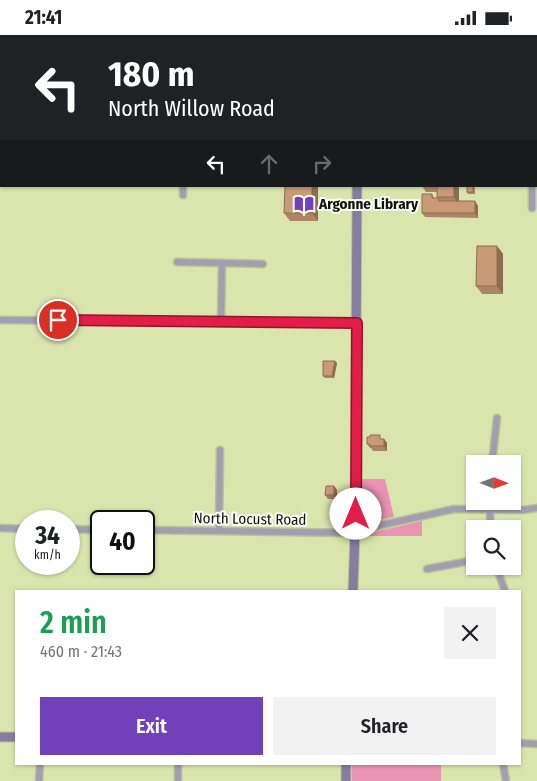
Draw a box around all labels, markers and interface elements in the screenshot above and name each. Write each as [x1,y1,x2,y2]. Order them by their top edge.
text: 21:41 [25,6,62,29]
text: 180 m [108,53,194,95]
icon: left [25,55,90,120]
text: North Willow Road [108,95,275,122]
icon: left [202,150,230,178]
icon: ahead [255,150,283,178]
icon: right [308,150,336,178]
library icon: Argonne Library [293,193,315,215]
place label: Argonne Library [318,195,419,213]
pin [37,299,79,341]
icon: arrive [44,306,72,334]
north arrow [466,455,521,510]
map controls [466,455,521,575]
position arrow [329,487,381,539]
street label: North Locust Road [193,509,307,529]
speed limit sign: 40 [90,510,155,575]
button: search [466,520,521,575]
text: 34 [35,521,60,551]
text: km/h [34,548,61,562]
text: 2 min [40,605,107,641]
button: close [444,607,496,659]
text: 460 m · 21:43 [40,642,122,661]
button: Exit [40,697,263,755]
button: Share [273,697,496,755]

